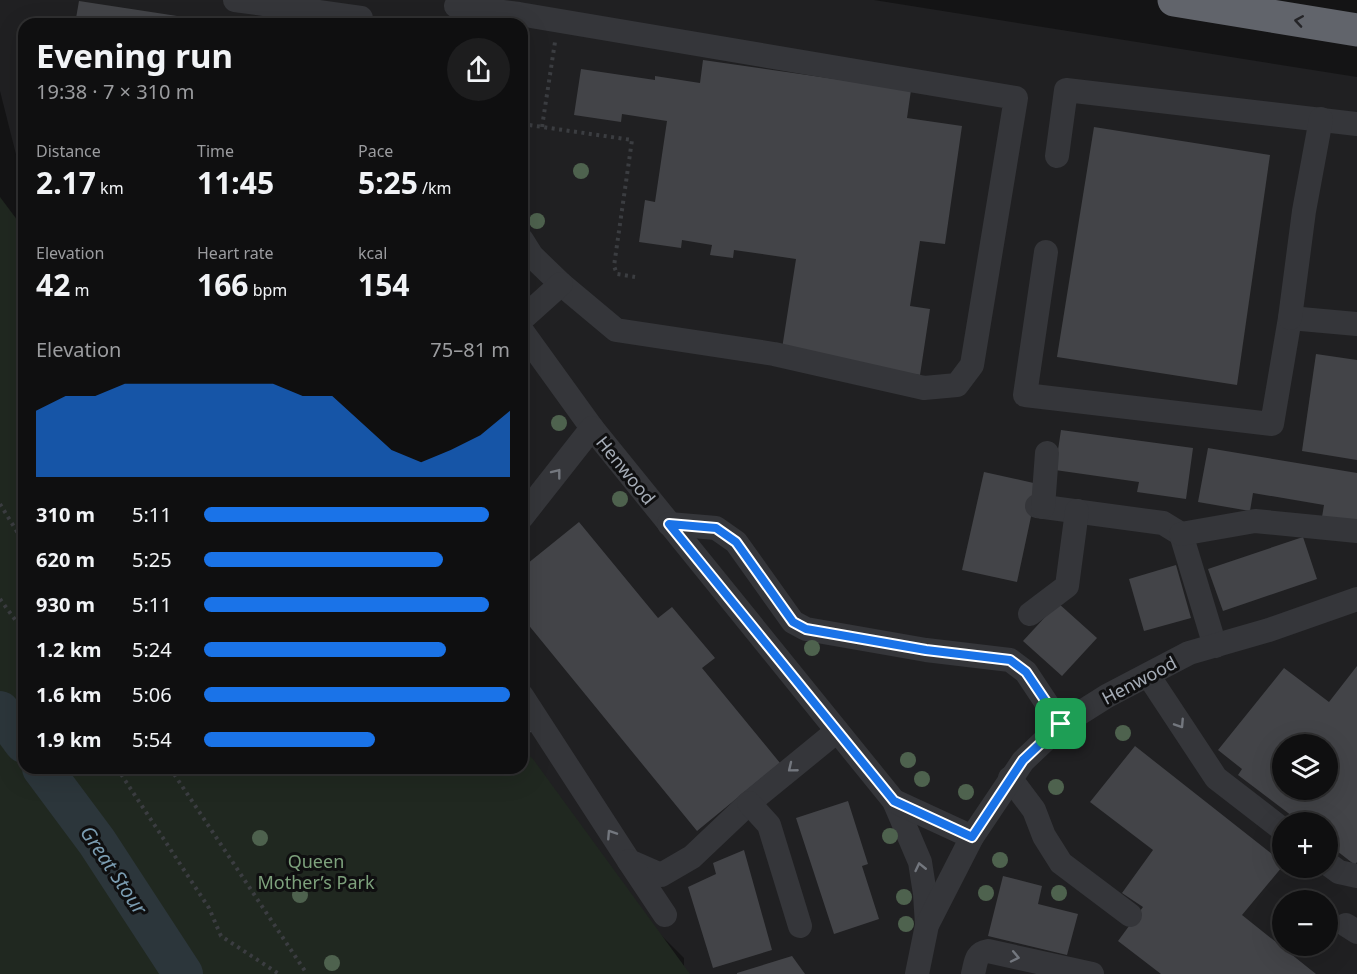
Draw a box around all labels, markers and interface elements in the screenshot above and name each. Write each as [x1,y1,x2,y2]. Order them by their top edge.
one-way arrow [1295,15,1304,27]
text: Evening run [36,33,233,78]
button: share [447,38,510,101]
text: 19:38 · 7 × 310 m [36,78,194,105]
text: Distance [36,140,101,162]
text: Time [197,140,234,162]
text: Pace [358,140,393,162]
text: 2.17 [36,162,96,203]
text: 11:45 [197,162,274,203]
text: 5:25 [358,162,418,203]
text: km [96,177,124,199]
text: /km [418,177,452,199]
text: Elevation [36,242,104,264]
text: Heart rate [197,242,273,264]
text: kcal [358,242,387,264]
text: 42 [36,264,70,305]
text: 166 [197,264,248,305]
text: 154 [358,264,409,305]
text: m [70,279,89,301]
text: bpm [248,279,287,301]
text: Elevation [36,336,121,363]
text: 75–81 m [430,336,510,363]
street label: Henwood [591,431,661,509]
one-way arrow [549,468,560,479]
text: 310 m [36,501,95,528]
text: 5:11 [132,501,172,528]
text: 620 m [36,546,95,573]
text: 5:25 [132,546,172,573]
text: 930 m [36,591,95,618]
text: 5:11 [132,591,172,618]
text: 1.2 km [36,636,102,663]
text: 5:24 [132,636,172,663]
street label: Henwood [1097,650,1181,710]
text: 1.6 km [36,681,102,708]
text: 5:06 [132,681,172,708]
pin [1035,698,1086,749]
icon: arrive [1044,707,1077,740]
one-way arrow [1172,717,1183,728]
text: 1.9 km [36,726,102,753]
text: 5:54 [132,726,172,753]
map controls [1272,734,1338,956]
button: layers [1272,734,1338,800]
one-way arrow [788,761,799,772]
button: + [1272,812,1338,878]
water label: Great Stour [74,820,154,921]
one-way arrow [607,830,619,840]
park label: Queen Mother’s Park [257,849,375,894]
one-way arrow [914,862,927,872]
button: − [1272,890,1338,956]
one-way arrow [1009,950,1019,963]

